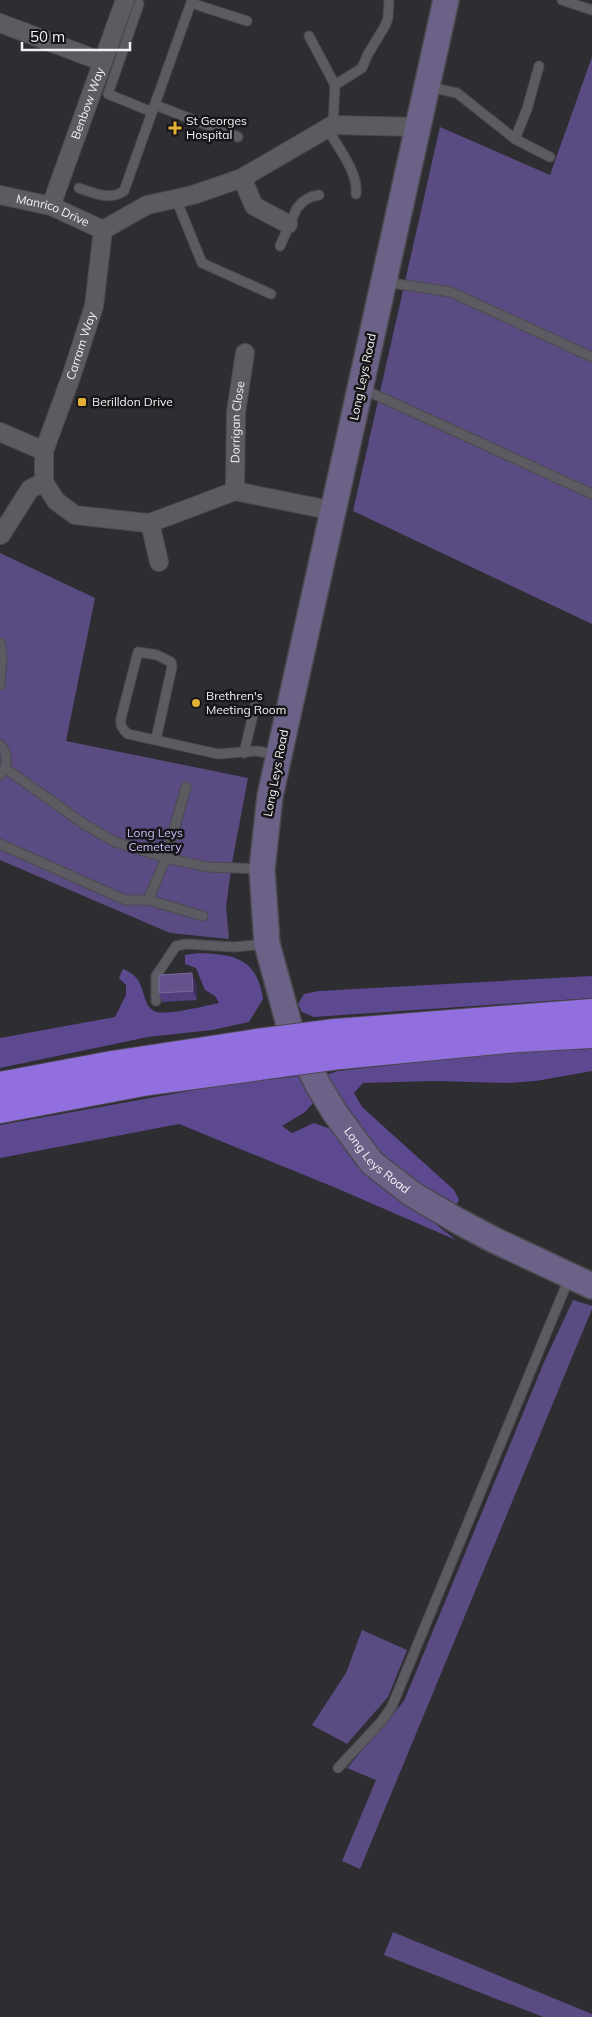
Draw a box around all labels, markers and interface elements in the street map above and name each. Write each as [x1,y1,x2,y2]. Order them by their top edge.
scale bar [22,20,130,52]
text: 50 m [30,27,65,46]
street label: Benbow Way [68,65,107,141]
place label: St Georges Hospital [186,113,247,142]
marker: St Georges Hospital [168,121,182,135]
street label: Manrico Drive [15,191,92,230]
street label: Carram Way [63,309,99,382]
street label: Long Leys Road [346,332,379,422]
street label: Dorrigan Close [227,380,248,463]
place label: Berilldon Drive [92,394,173,409]
marker: Berilldon Drive [76,396,88,408]
place label: Brethren's Meeting Room [206,688,286,717]
marker: Brethren's Meeting Room [190,697,202,709]
street label: Long Leys Road [260,728,291,818]
park label: Long Leys Cemetery [127,825,183,854]
street label: Long Leys Road [341,1124,413,1197]

